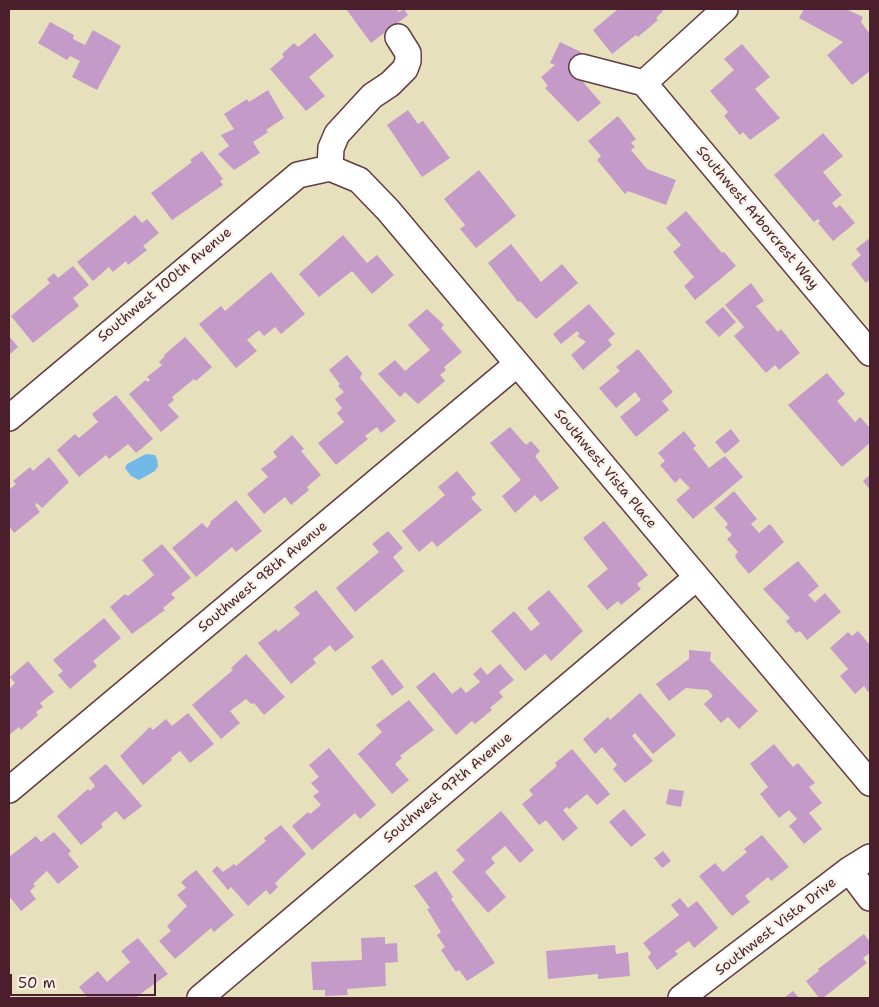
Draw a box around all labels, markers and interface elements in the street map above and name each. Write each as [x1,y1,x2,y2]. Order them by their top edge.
street label: Southwest Arborcrest Way [692,143,822,293]
street label: Southwest 100th Avenue [95,224,235,346]
street label: Southwest Vista Place [550,406,660,532]
street label: Southwest 98th Avenue [195,518,331,636]
street label: Southwest 97th Avenue [380,729,516,847]
street label: Southwest Vista Drive [712,874,840,980]
scale bar [12,964,159,996]
text: 50 m [18,973,56,993]

